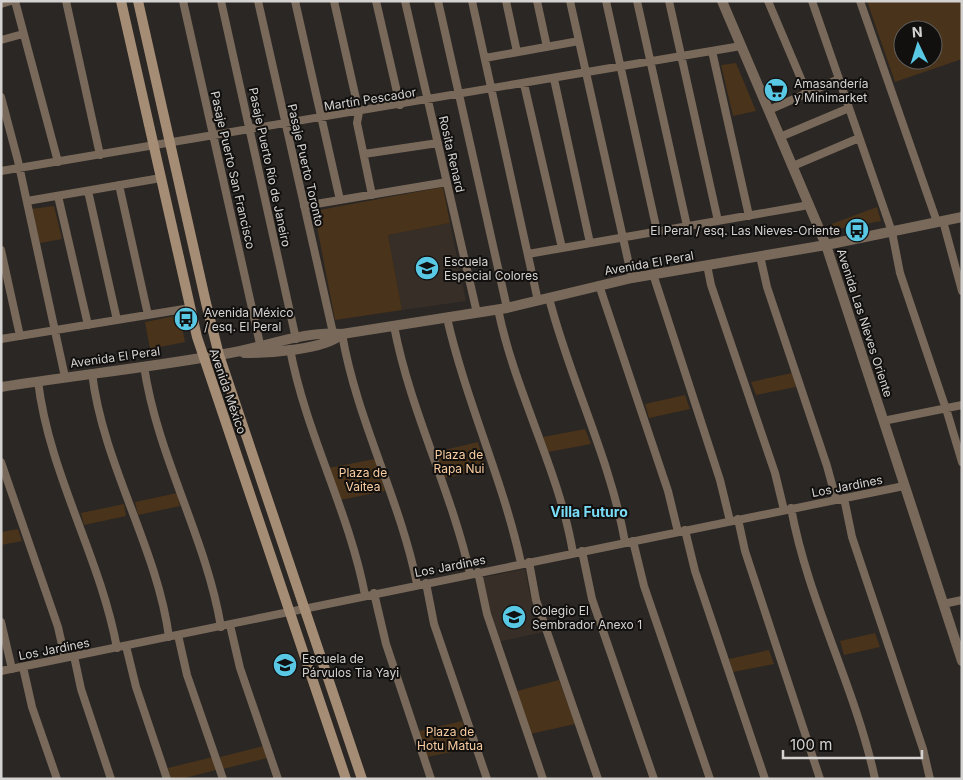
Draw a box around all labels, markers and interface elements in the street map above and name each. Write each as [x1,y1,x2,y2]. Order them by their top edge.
north arrow [893,20,943,70]
text: N [911,23,923,40]
place label: Amasandería y Minimarket [794,76,868,105]
supermarket icon: Amasandería y Minimarket [763,77,789,103]
street label: Martín Pescador [323,84,418,114]
street label: Pasaje Puerto Río de Janeiro [246,86,294,248]
street label: Pasaje Puerto San Francisco [208,90,258,250]
street label: Pasaje Puerto Toronto [285,102,327,228]
street label: Rosita Renard [436,114,468,194]
bus stop icon: El Peral / esq. Las Nieves-Oriente [844,217,870,243]
place label: El Peral / esq. Las Nieves-Oriente [650,223,840,238]
street label: Avenida Las Nieves Oriente [834,247,896,399]
street label: Avenida El Peral [603,248,695,278]
place label: Escuela Especial Colores [444,254,538,283]
school or university icon: Escuela Especial Colores [414,255,440,281]
place label: Avenida México / esq. El Peral [204,305,294,334]
bus stop icon: Avenida México / esq. El Peral [173,306,199,332]
street label: Avenida El Peral [69,343,161,371]
street label: Avenida México [206,346,250,436]
park label: Plaza de Rapa Nui [433,447,485,476]
park label: Plaza de Vaitea [339,465,387,494]
street label: Los Jardines [810,472,884,500]
district label: Villa Futuro [550,503,628,520]
street label: Los Jardines [413,552,487,580]
place label: Colegio El Sembrador Anexo 1 [532,603,642,632]
school or university icon: Colegio El Sembrador Anexo 1 [501,604,527,630]
street label: Los Jardines [17,635,91,663]
place label: Escuela de Párvulos Tia Yayi [302,651,399,680]
school or university icon: Escuela de Párvulos Tia Yayi [272,652,298,678]
park label: Plaza de Hotu Matua [417,724,483,753]
scale bar [783,728,922,760]
text: 100 m [790,735,832,754]

